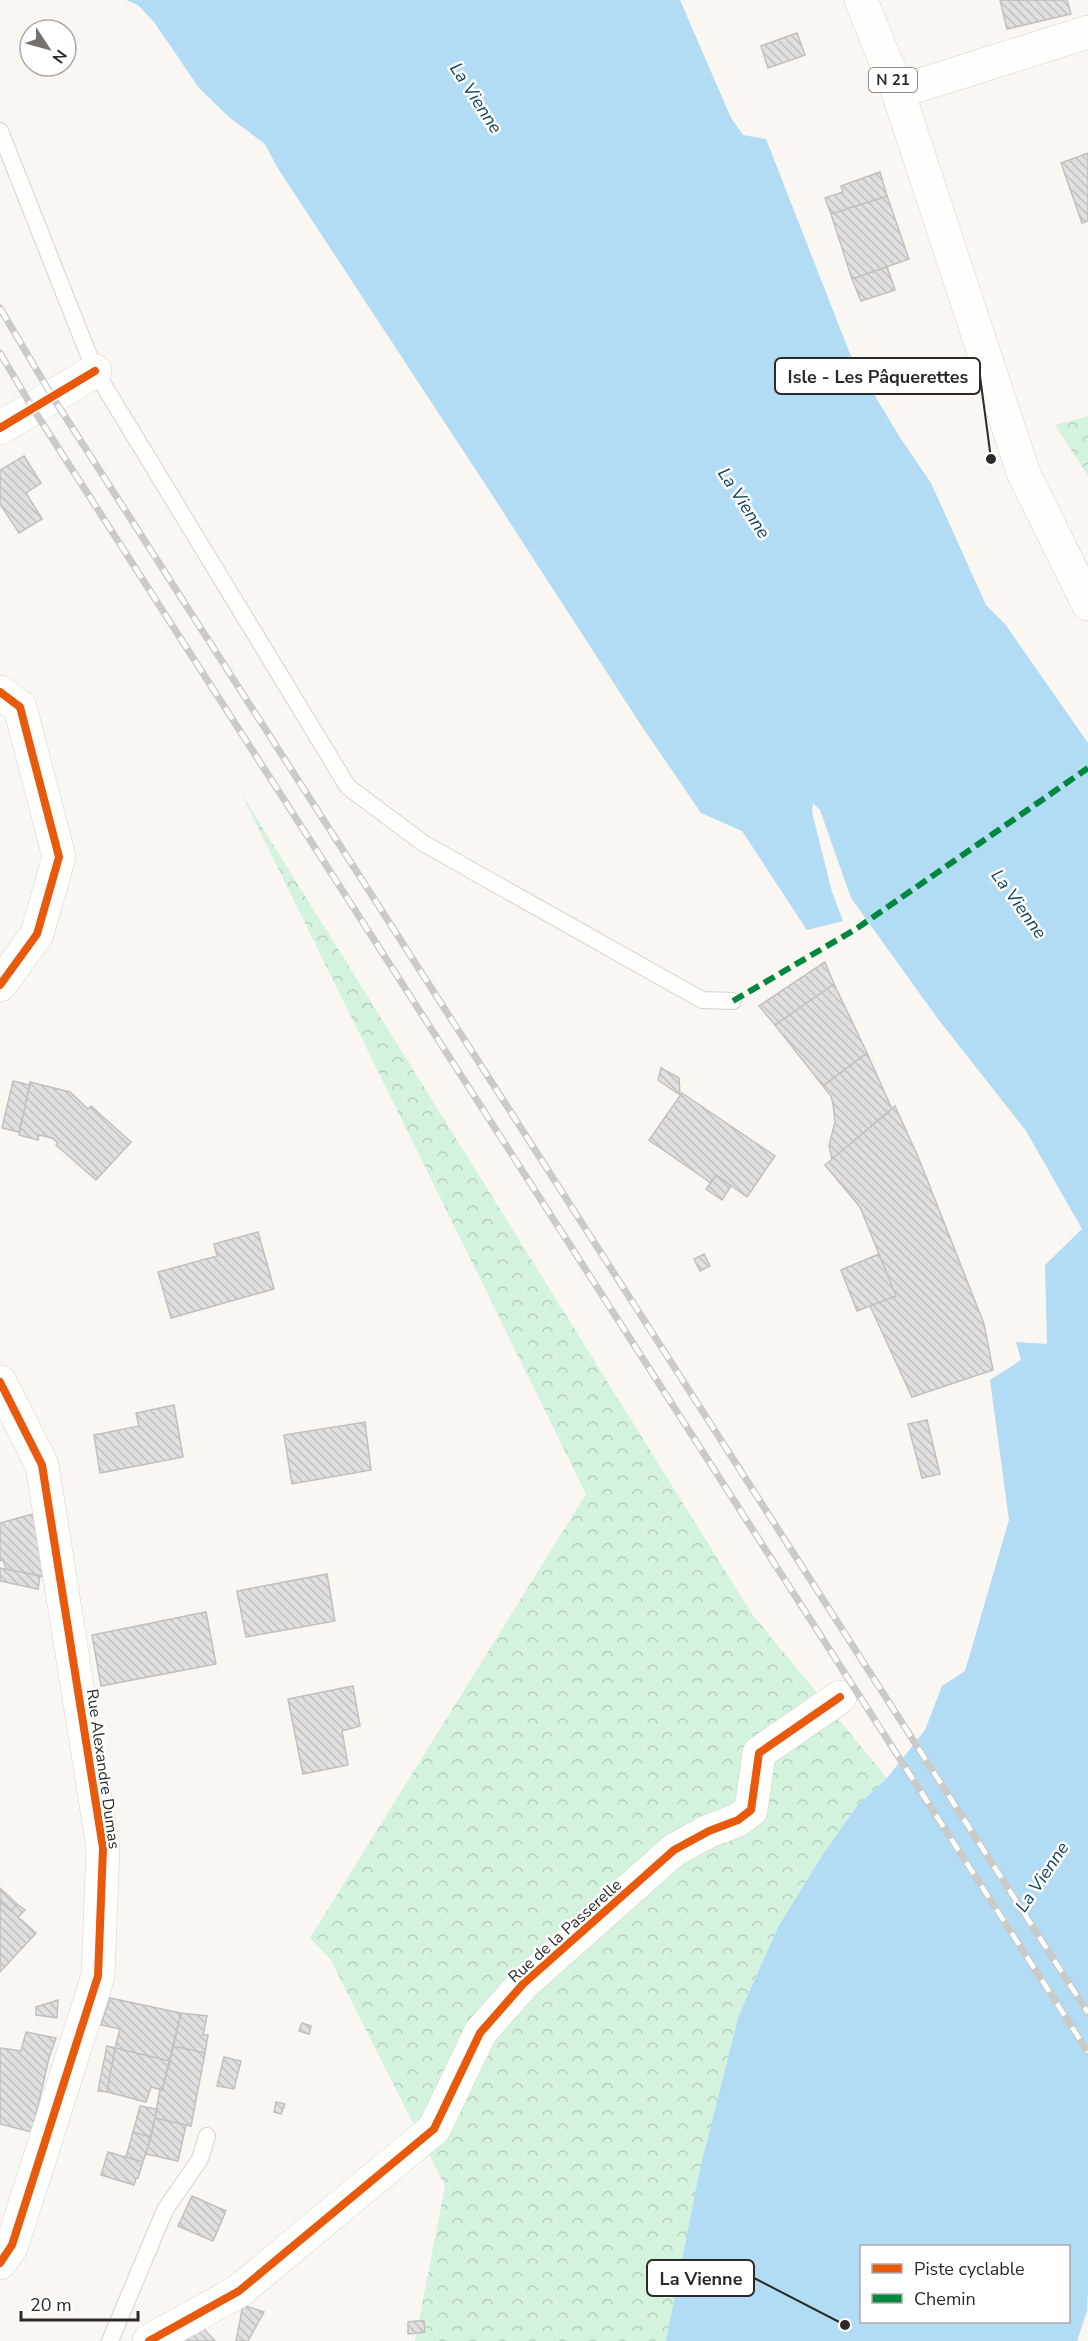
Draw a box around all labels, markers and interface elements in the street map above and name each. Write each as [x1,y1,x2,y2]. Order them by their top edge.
north arrow [18,18,78,78]
text: N [47,45,72,68]
water label: La Vienne [444,58,508,138]
road number: N 21 [869,68,917,92]
callout: Isle - Les Pâquerettes [775,358,980,394]
text: Isle - Les Pâquerettes [788,365,969,389]
water label: La Vienne [712,463,776,543]
water label: La Vienne [986,865,1053,944]
street label: Rue Alexandre Dumas [81,1688,125,1850]
water label: La Vienne [1010,1837,1075,1917]
street label: Rue de la Passerelle [503,1874,627,1988]
legend [860,2245,1070,2323]
text: Piste cyclable [914,2257,1025,2281]
callout: La Vienne [647,2260,754,2296]
text: La Vienne [660,2267,743,2291]
scale bar [21,2284,138,2322]
text: Chemin [914,2287,976,2311]
text: 20 m [30,2293,72,2317]

